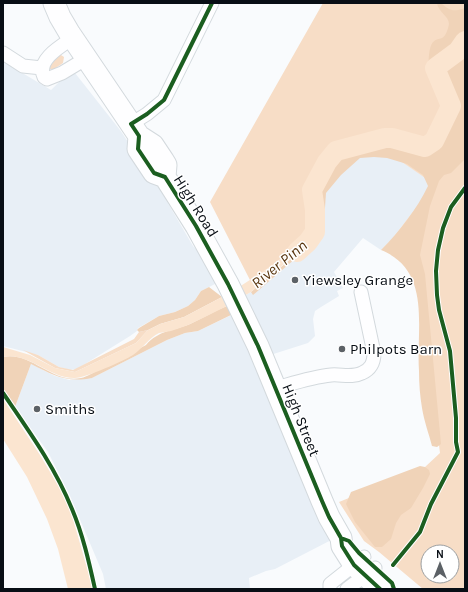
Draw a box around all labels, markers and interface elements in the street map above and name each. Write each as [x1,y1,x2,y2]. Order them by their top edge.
street label: High Road [170,172,222,240]
water label: River Pinn [247,236,311,292]
place label: Yiewsley Grange [303,271,413,289]
marker: Yiewsley Grange [290,275,300,285]
place label: Philpots Barn [350,340,442,358]
marker: Philpots Barn [337,344,347,354]
street label: High Street [278,381,324,459]
place label: Smiths [45,400,95,418]
marker: Smiths [32,404,42,414]
north arrow [420,544,460,584]
text: N [436,548,444,561]

